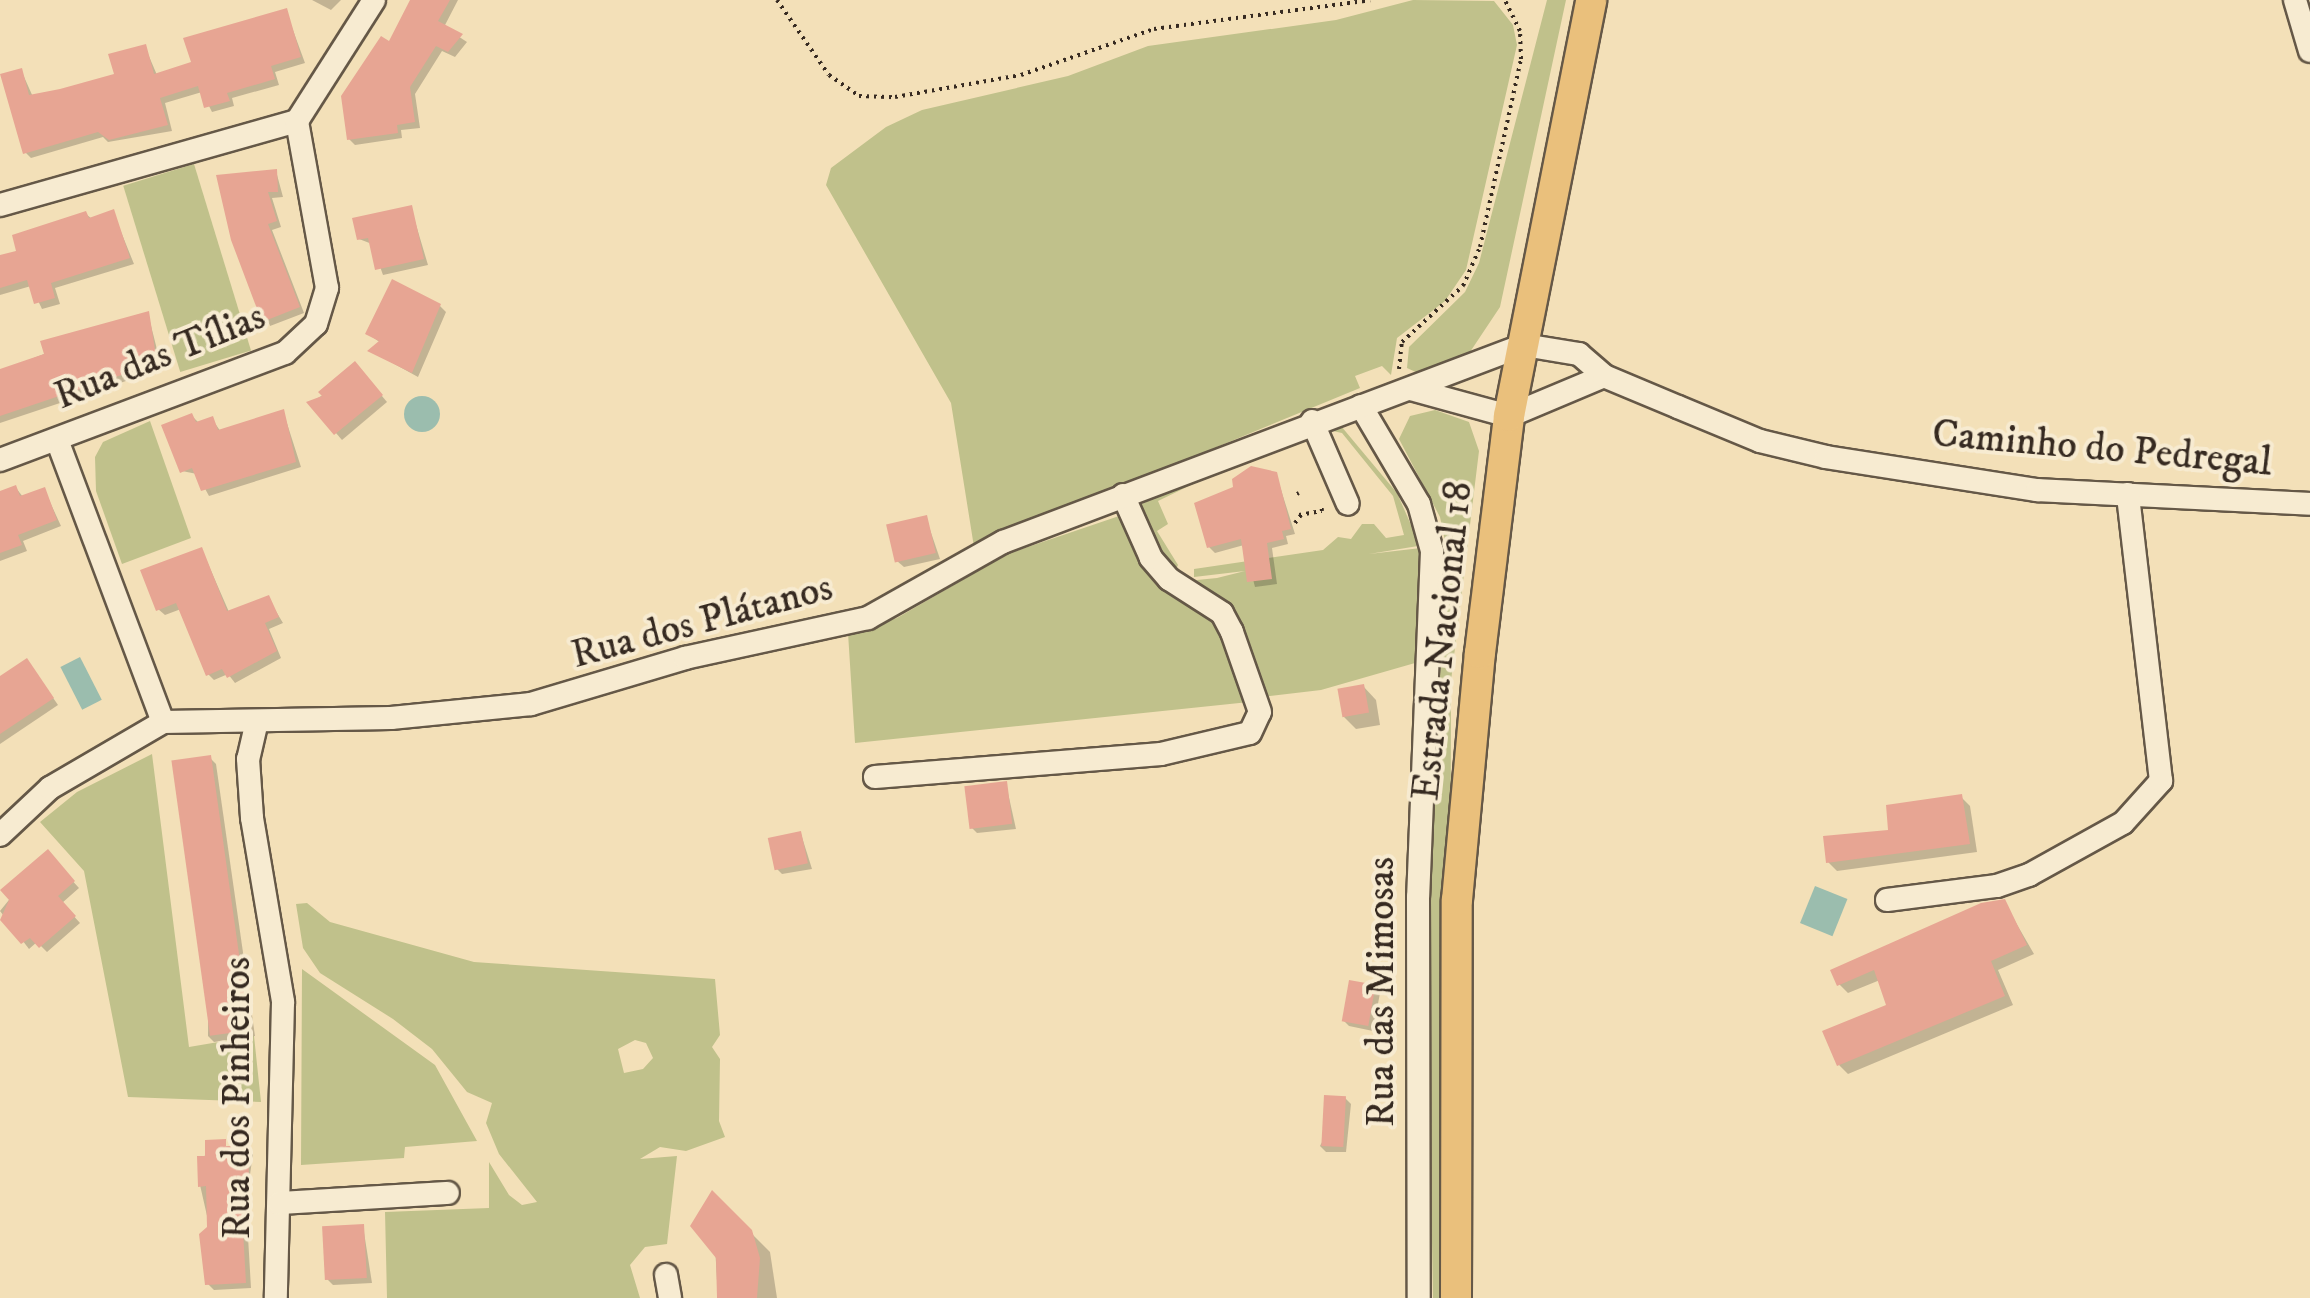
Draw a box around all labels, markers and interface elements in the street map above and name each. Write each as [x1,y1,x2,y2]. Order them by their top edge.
street label: Rua das Tílias [48,293,272,421]
street label: Caminho do Pedregal [1930,410,2274,488]
street label: Estrada Nacional 18 [1402,479,1484,803]
street label: Rua dos Plátanos [566,564,838,680]
street label: Rua das Mimosas [1358,857,1406,1127]
street label: Rua dos Pinheiros [214,957,262,1239]

